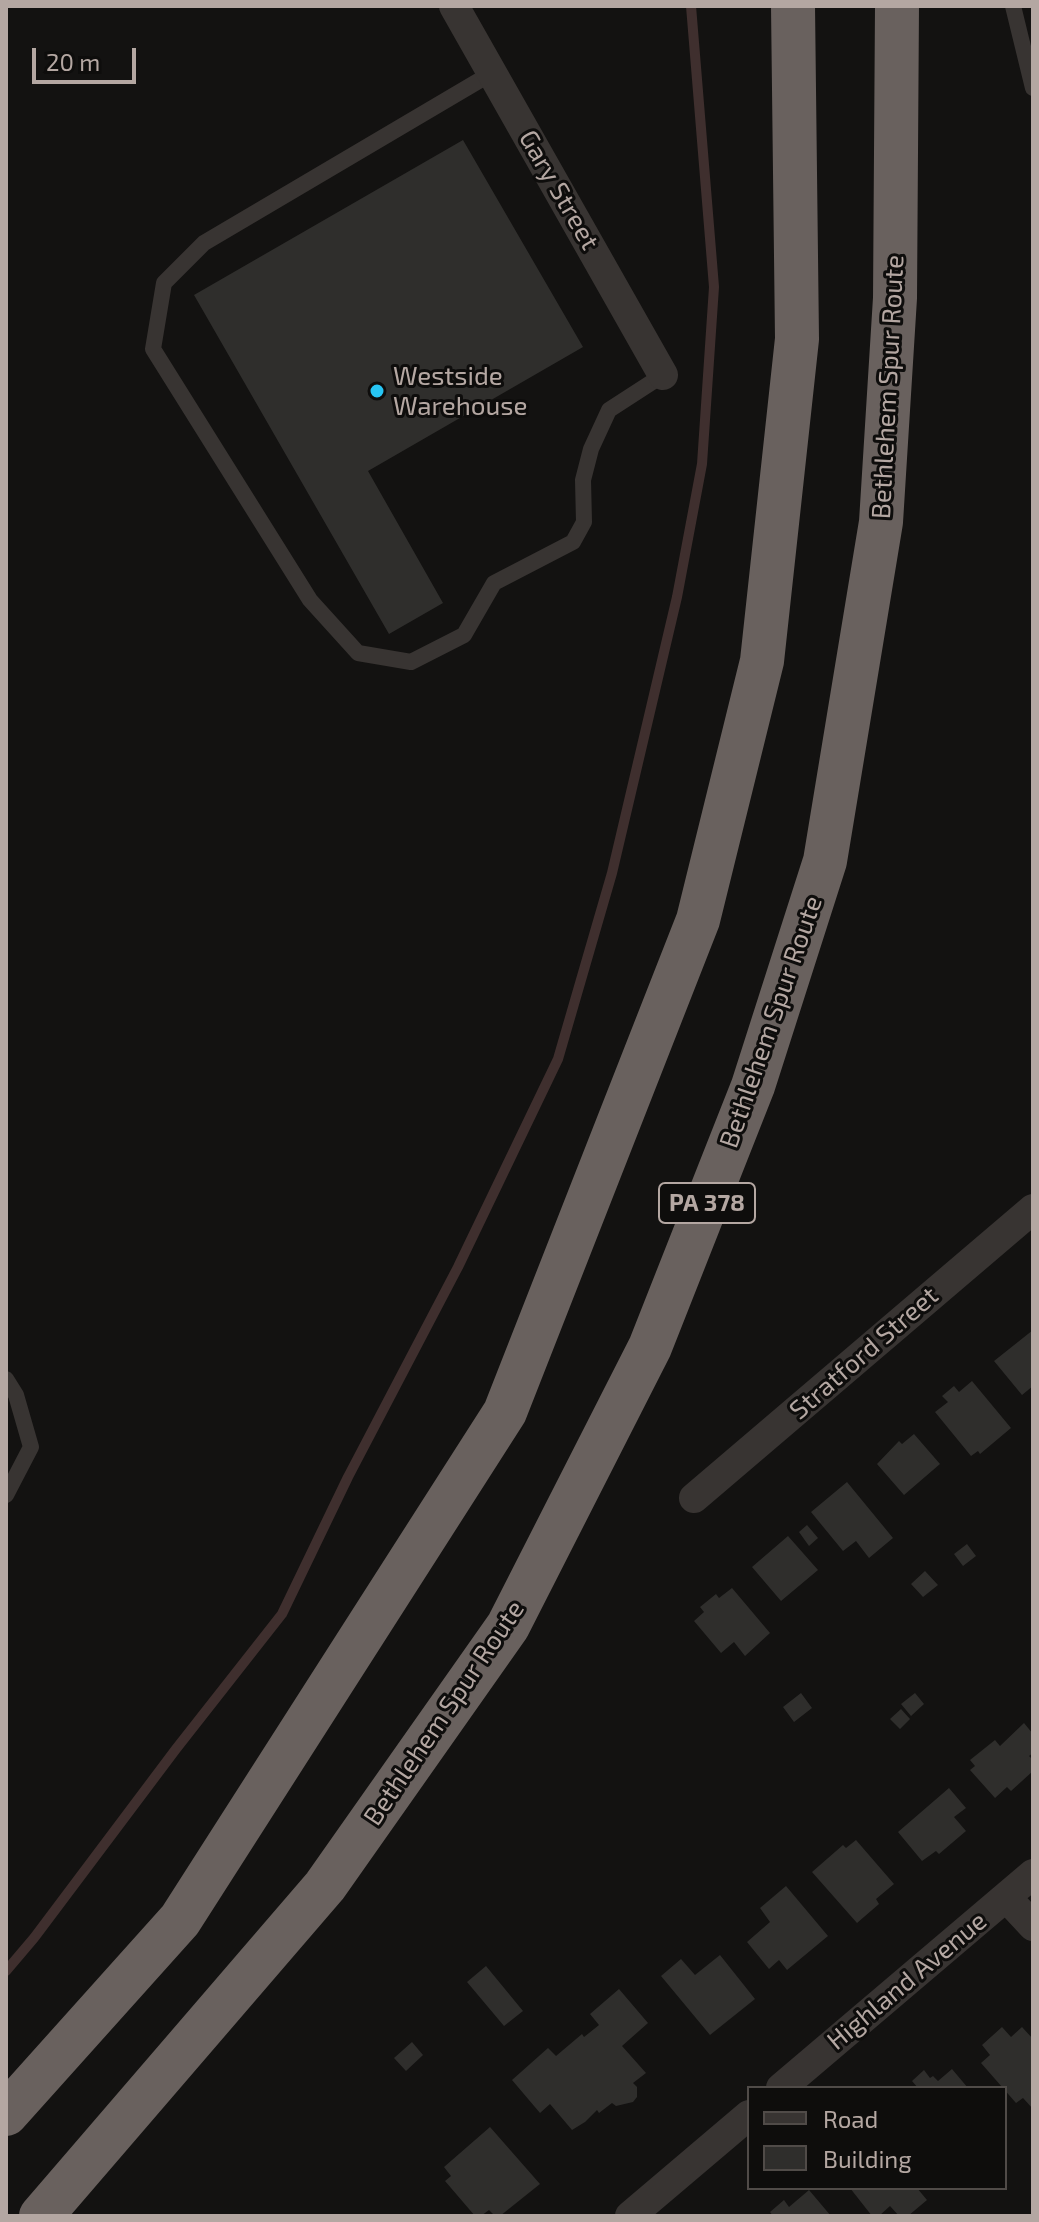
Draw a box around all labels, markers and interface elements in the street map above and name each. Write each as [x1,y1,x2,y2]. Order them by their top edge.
scale bar [36,32,140,82]
text: 20 m [46,47,100,76]
street label: Gary Street [512,125,606,255]
street label: Bethlehem Spur Route [865,254,911,520]
place label: Westside Warehouse [393,360,528,422]
marker: Westside Warehouse [368,382,386,400]
street label: Bethlehem Spur Route [713,892,829,1152]
road number: PA 378 [659,1183,755,1223]
street label: Stratford Street [783,1280,945,1426]
street label: Bethlehem Spur Route [357,1595,531,1831]
street label: Highland Avenue [821,1905,993,2057]
legend [747,2086,1007,2190]
text: Road [823,2104,878,2133]
text: Building [823,2144,912,2173]

